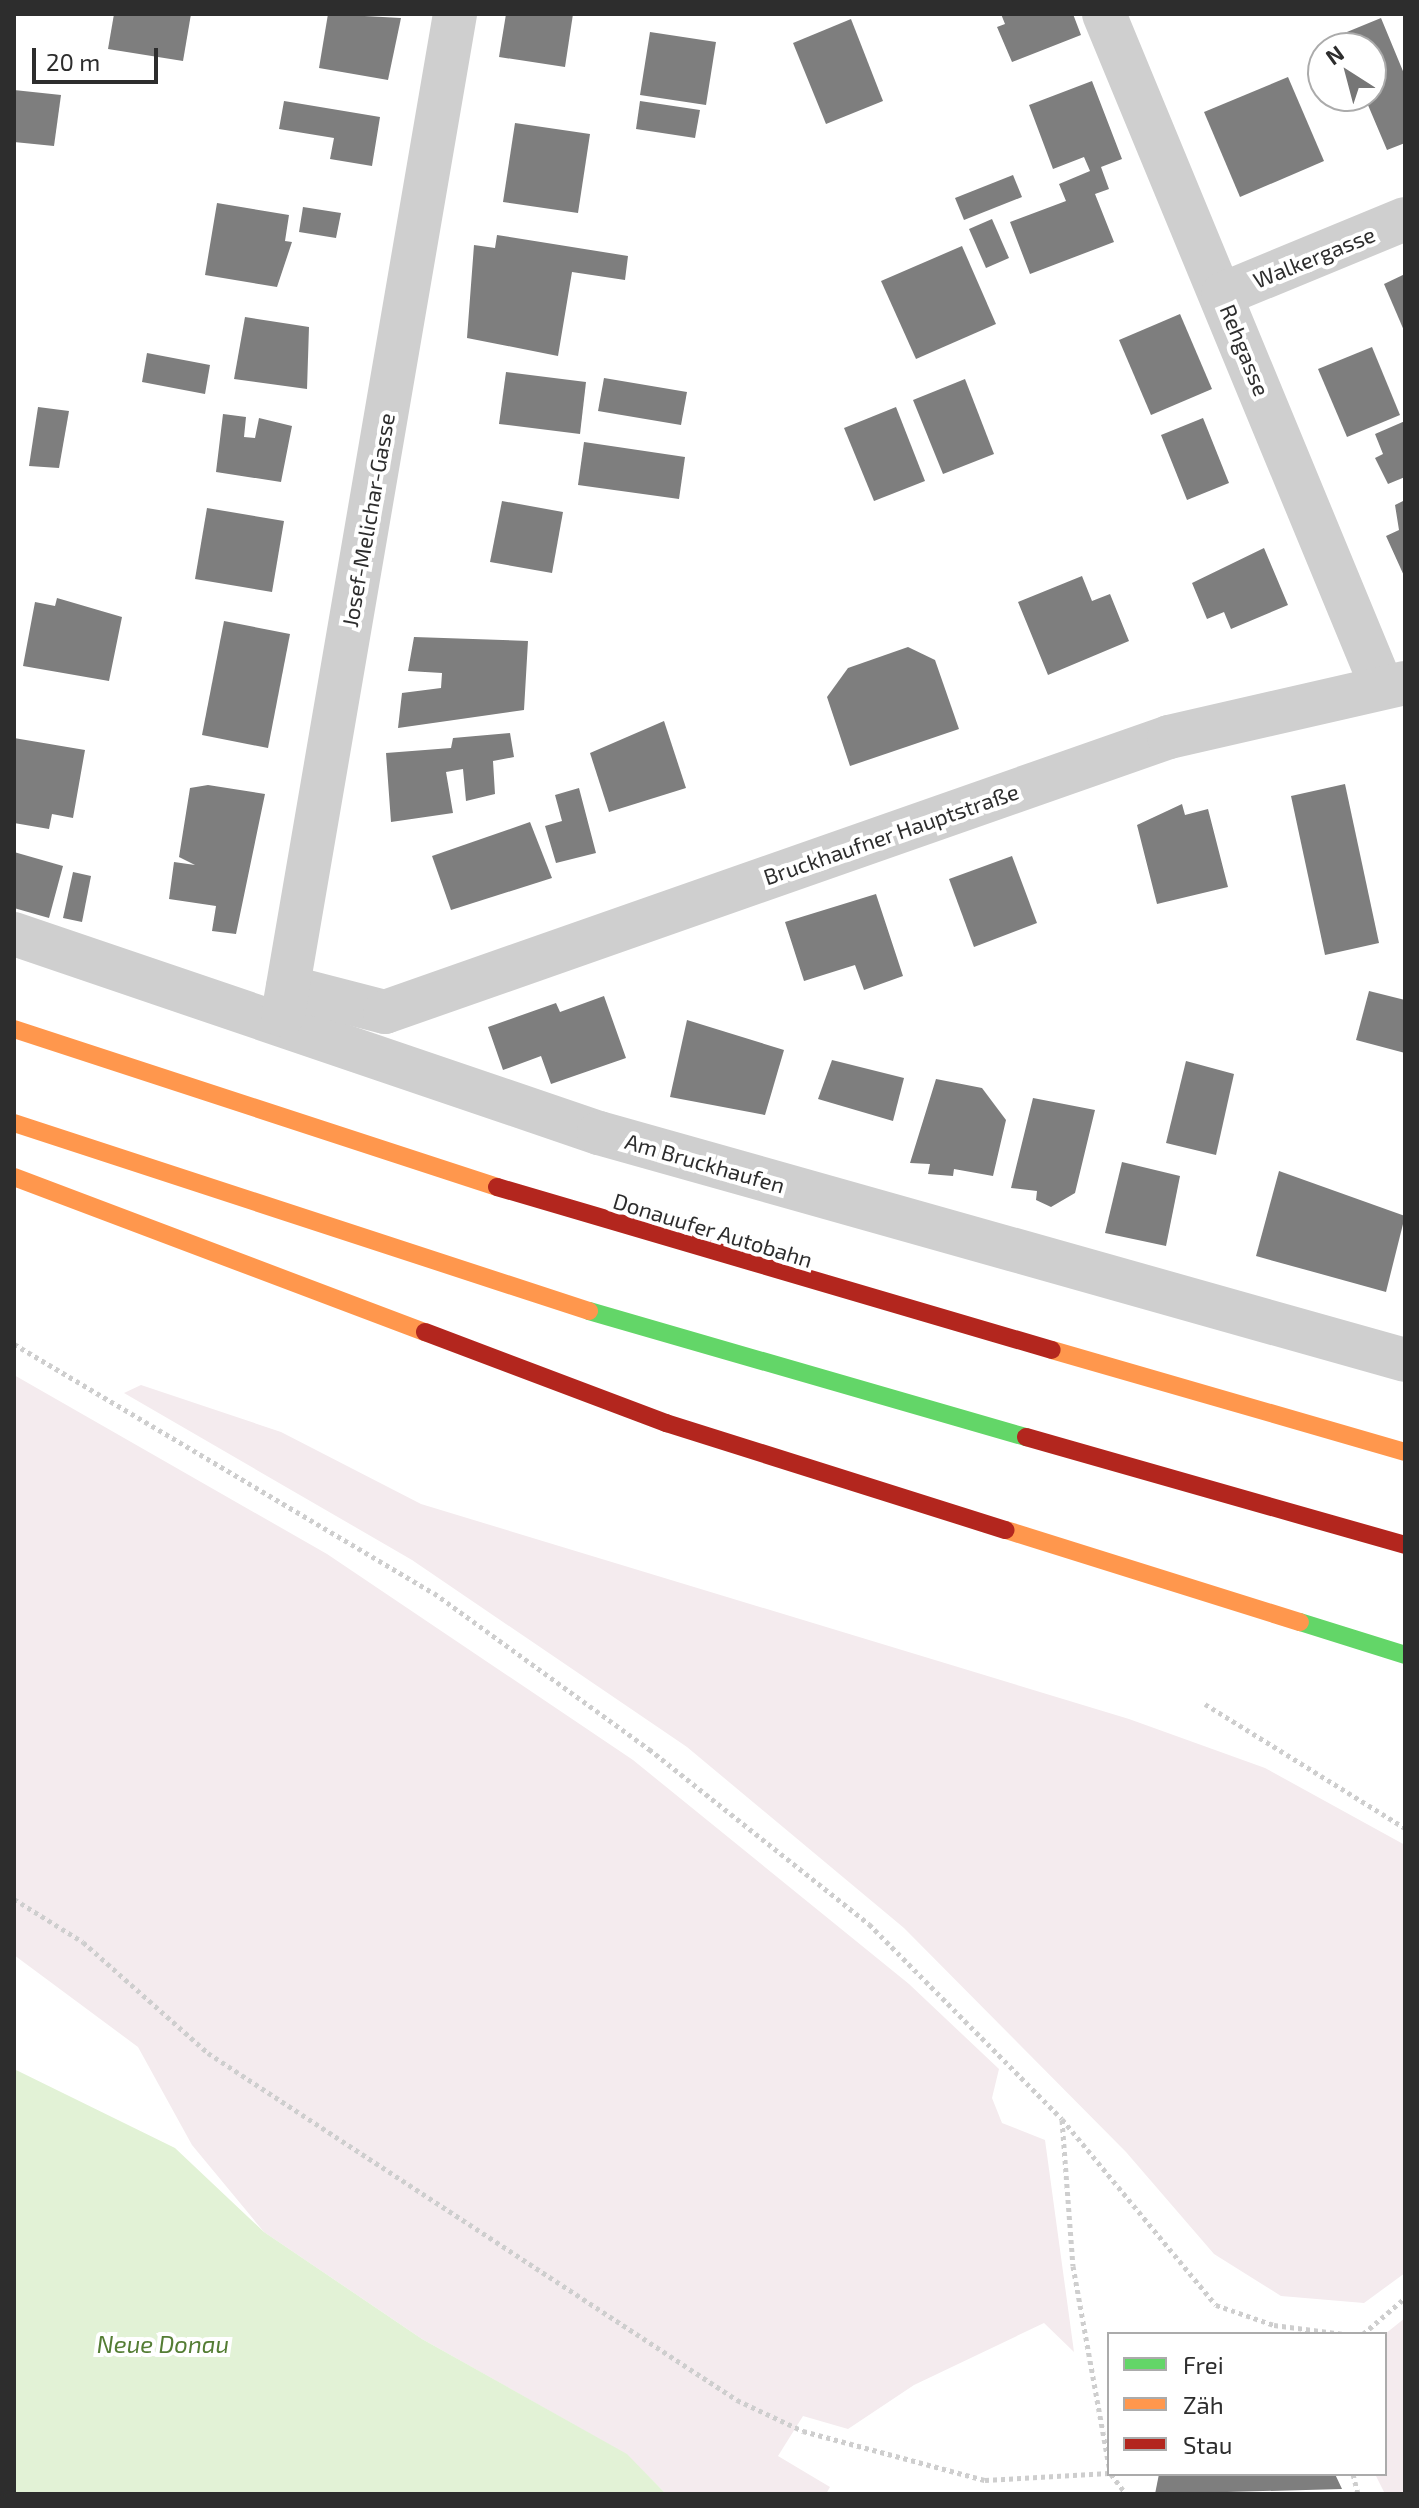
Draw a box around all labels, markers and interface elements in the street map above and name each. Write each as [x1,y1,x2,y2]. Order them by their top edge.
scale bar [36,32,162,82]
north arrow [1307,32,1387,112]
text: N [1320,39,1348,69]
text: 20 m [46,47,100,76]
street label: Walkergasse [1249,221,1379,293]
street label: Rehgasse [1215,300,1275,400]
street label: Josef-Melichar-Gasse [336,411,400,629]
street label: Bruckhaufner Hauptstraße [760,778,1022,890]
street label: Am Bruckhaufen [622,1128,788,1198]
street label: Donauufer Autobahn [610,1187,816,1273]
water label: Neue Donau [97,2330,229,2358]
legend [1107,2332,1387,2476]
text: Frei [1183,2350,1224,2379]
text: Zäh [1183,2390,1224,2419]
text: Stau [1183,2430,1232,2459]

